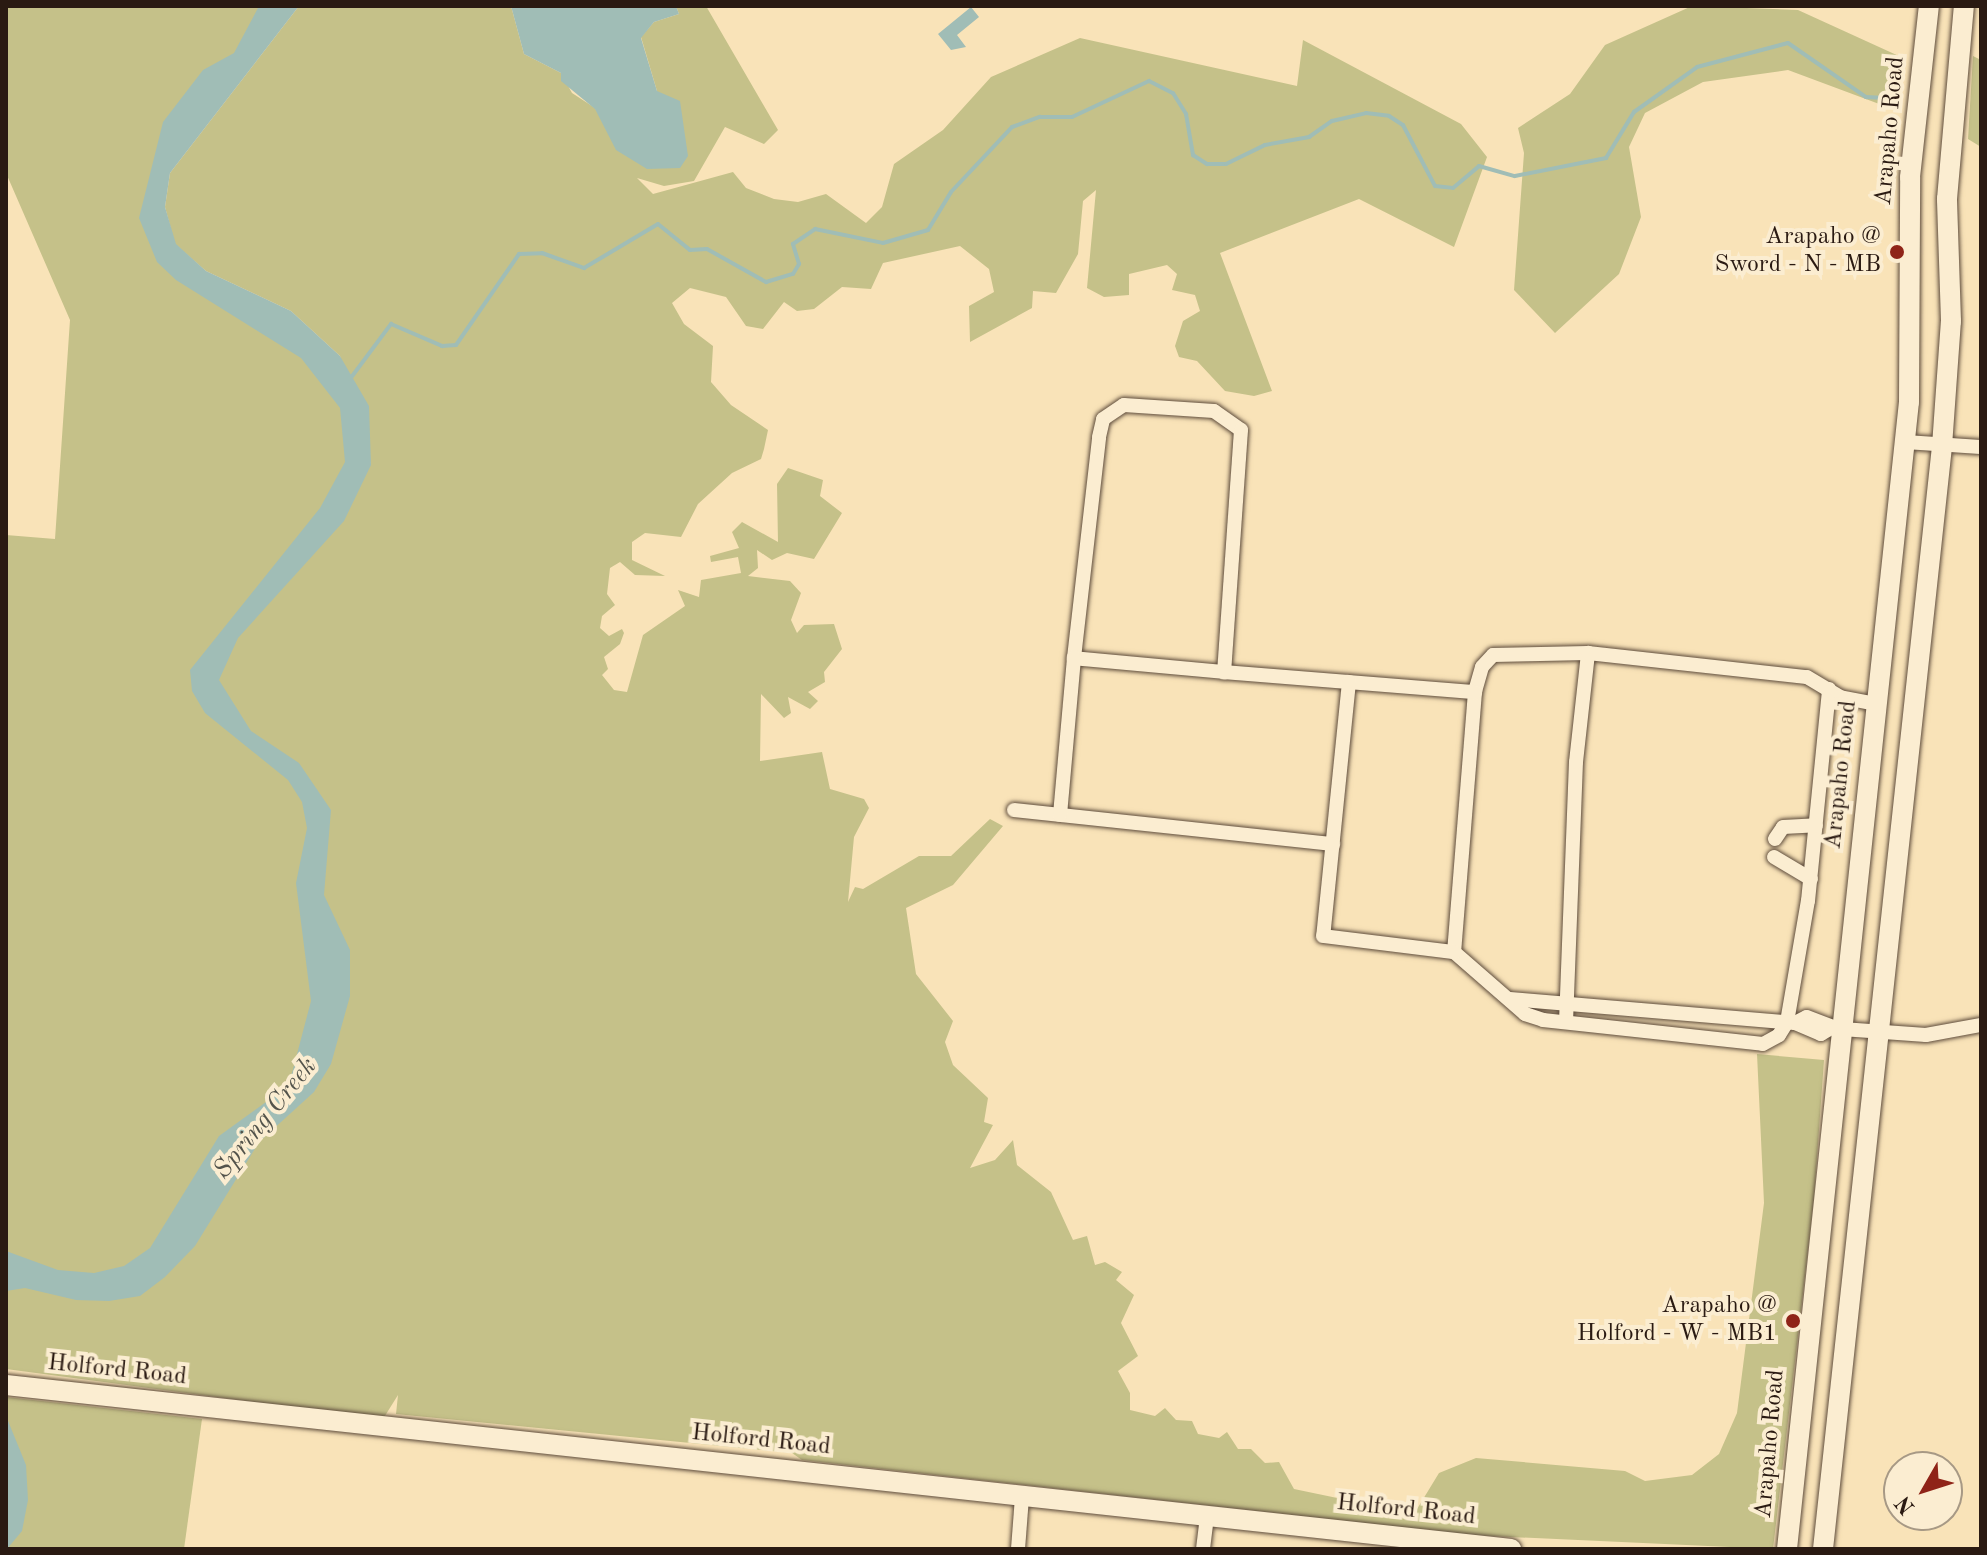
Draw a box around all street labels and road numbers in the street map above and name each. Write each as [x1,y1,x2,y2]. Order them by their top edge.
street label: Arapaho Road [1870,55,1912,207]
street label: Arapaho Road [1820,699,1864,851]
street label: Holford Road [46,1349,188,1393]
street label: Arapaho Road [1750,1368,1792,1520]
street label: Holford Road [690,1419,832,1463]
street label: Holford Road [1335,1489,1477,1533]

